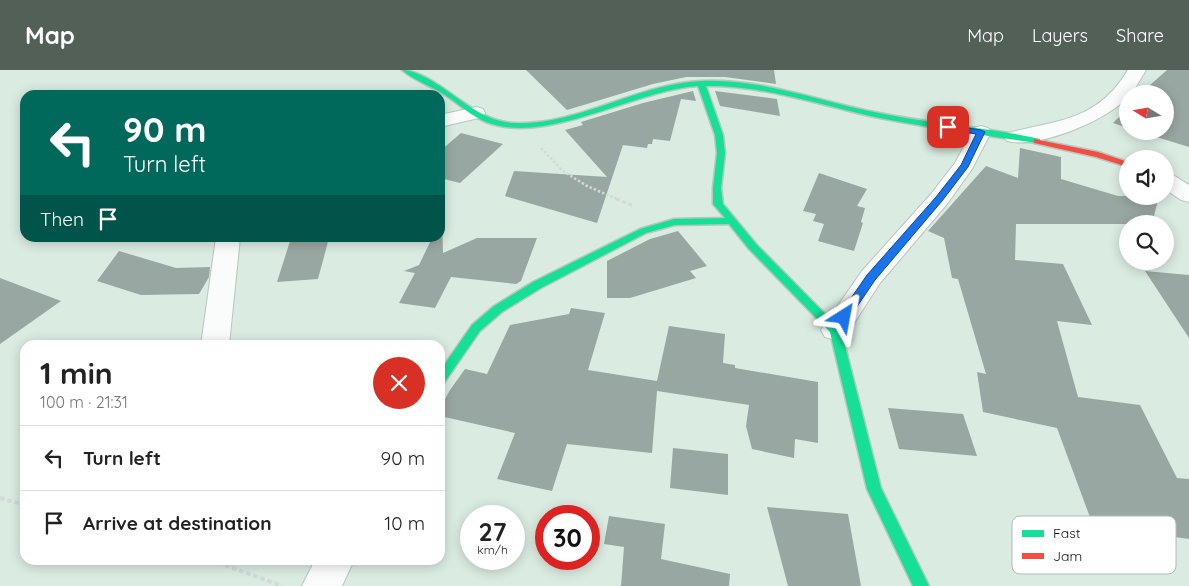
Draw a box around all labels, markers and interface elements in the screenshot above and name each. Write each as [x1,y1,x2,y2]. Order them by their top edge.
text: Map [25,20,75,50]
text: Map [967,24,1004,47]
text: Layers [1032,24,1088,47]
text: Share [1116,24,1164,47]
north arrow [1119,85,1174,140]
map controls [1119,85,1174,270]
pin [927,106,969,148]
text: 90 m [123,107,206,151]
icon: left [40,110,105,175]
icon: arrive [934,113,962,141]
text: Turn left [123,150,206,178]
button: sound [1119,150,1174,205]
icon: arrive [94,205,122,233]
text: Then [40,207,84,231]
button: search [1119,215,1174,270]
position arrow [817,290,869,342]
text: 1 min [40,354,113,392]
button: close [373,357,425,409]
text: 100 m · 21:31 [40,392,128,412]
icon: left [40,444,68,472]
text: Turn left [83,446,161,470]
text: 90 m [381,446,425,470]
speed limit sign: 30 [535,505,600,570]
icon: arrive [40,509,68,537]
text: Arrive at destination [83,511,272,535]
text: 10 m [384,511,425,535]
text: 27 [479,516,506,547]
legend [1012,516,1176,574]
text: Fast [1053,524,1081,542]
text: km/h [477,542,508,557]
text: Jam [1053,547,1082,565]

